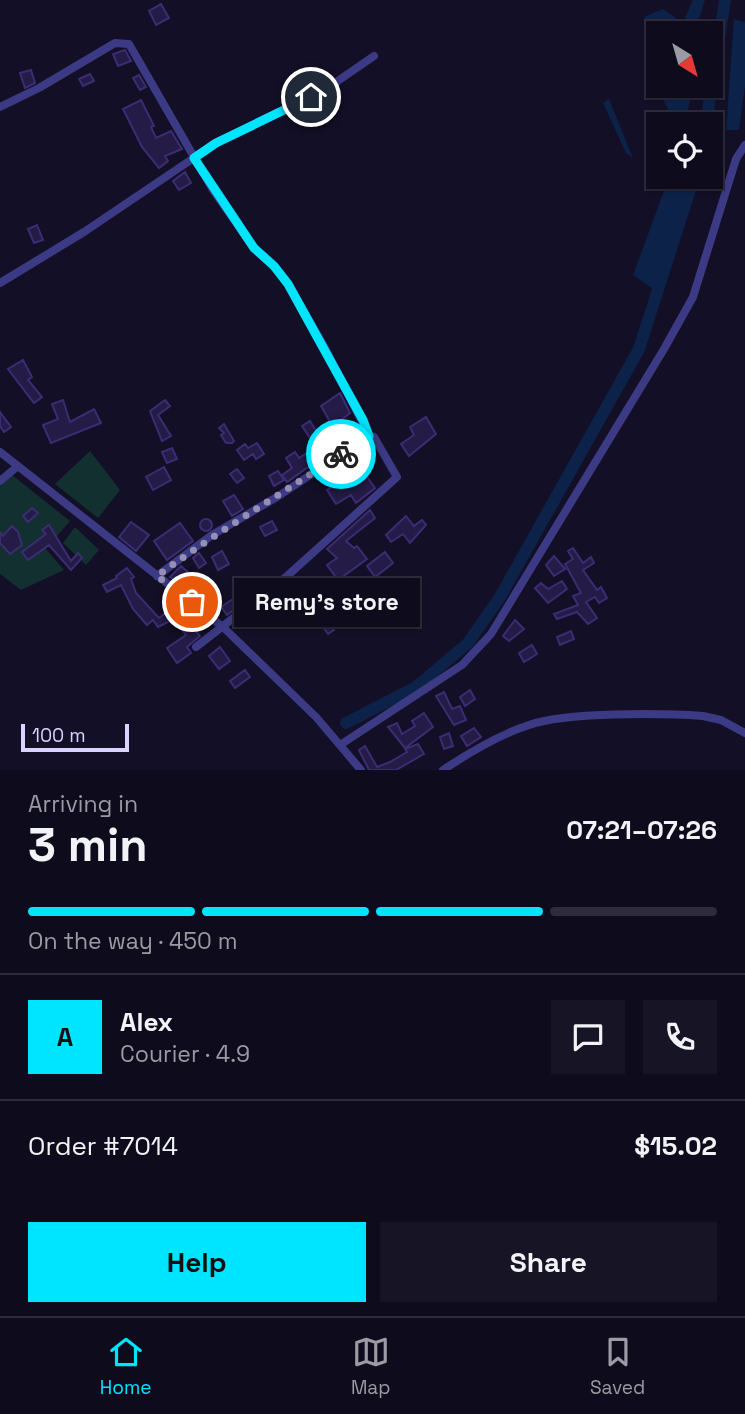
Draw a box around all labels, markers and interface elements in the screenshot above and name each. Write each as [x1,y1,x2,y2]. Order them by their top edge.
north arrow [646,21,723,98]
map controls [646,21,723,189]
pin [281,67,341,127]
icon: home [292,78,330,116]
button: locate [646,112,723,189]
courier [306,419,376,489]
icon: bike [322,435,360,473]
pin [162,572,222,632]
callout: Remy's store [234,578,420,626]
icon: bag [173,583,211,621]
text: Remy's store [255,587,399,617]
scale bar [21,721,130,753]
text: 100 m [32,723,86,748]
text: Arriving in [28,789,138,819]
text: 07:21–07:26 [566,813,717,847]
text: 3 min [28,816,148,874]
text: On the way · 450 m [28,926,238,956]
button: chat [551,1000,625,1074]
button: phone [643,1000,717,1074]
text: Alex [120,1005,173,1039]
text: A [57,1020,73,1054]
text: Courier · 4.9 [120,1039,250,1069]
text: Order #7014 [28,1129,178,1163]
text: $15.02 [634,1129,717,1163]
button: Help [28,1222,366,1302]
button: Share [380,1222,717,1302]
tab: Home [100,1333,151,1400]
tab: Map [351,1333,390,1400]
tab: Saved [590,1333,645,1400]

